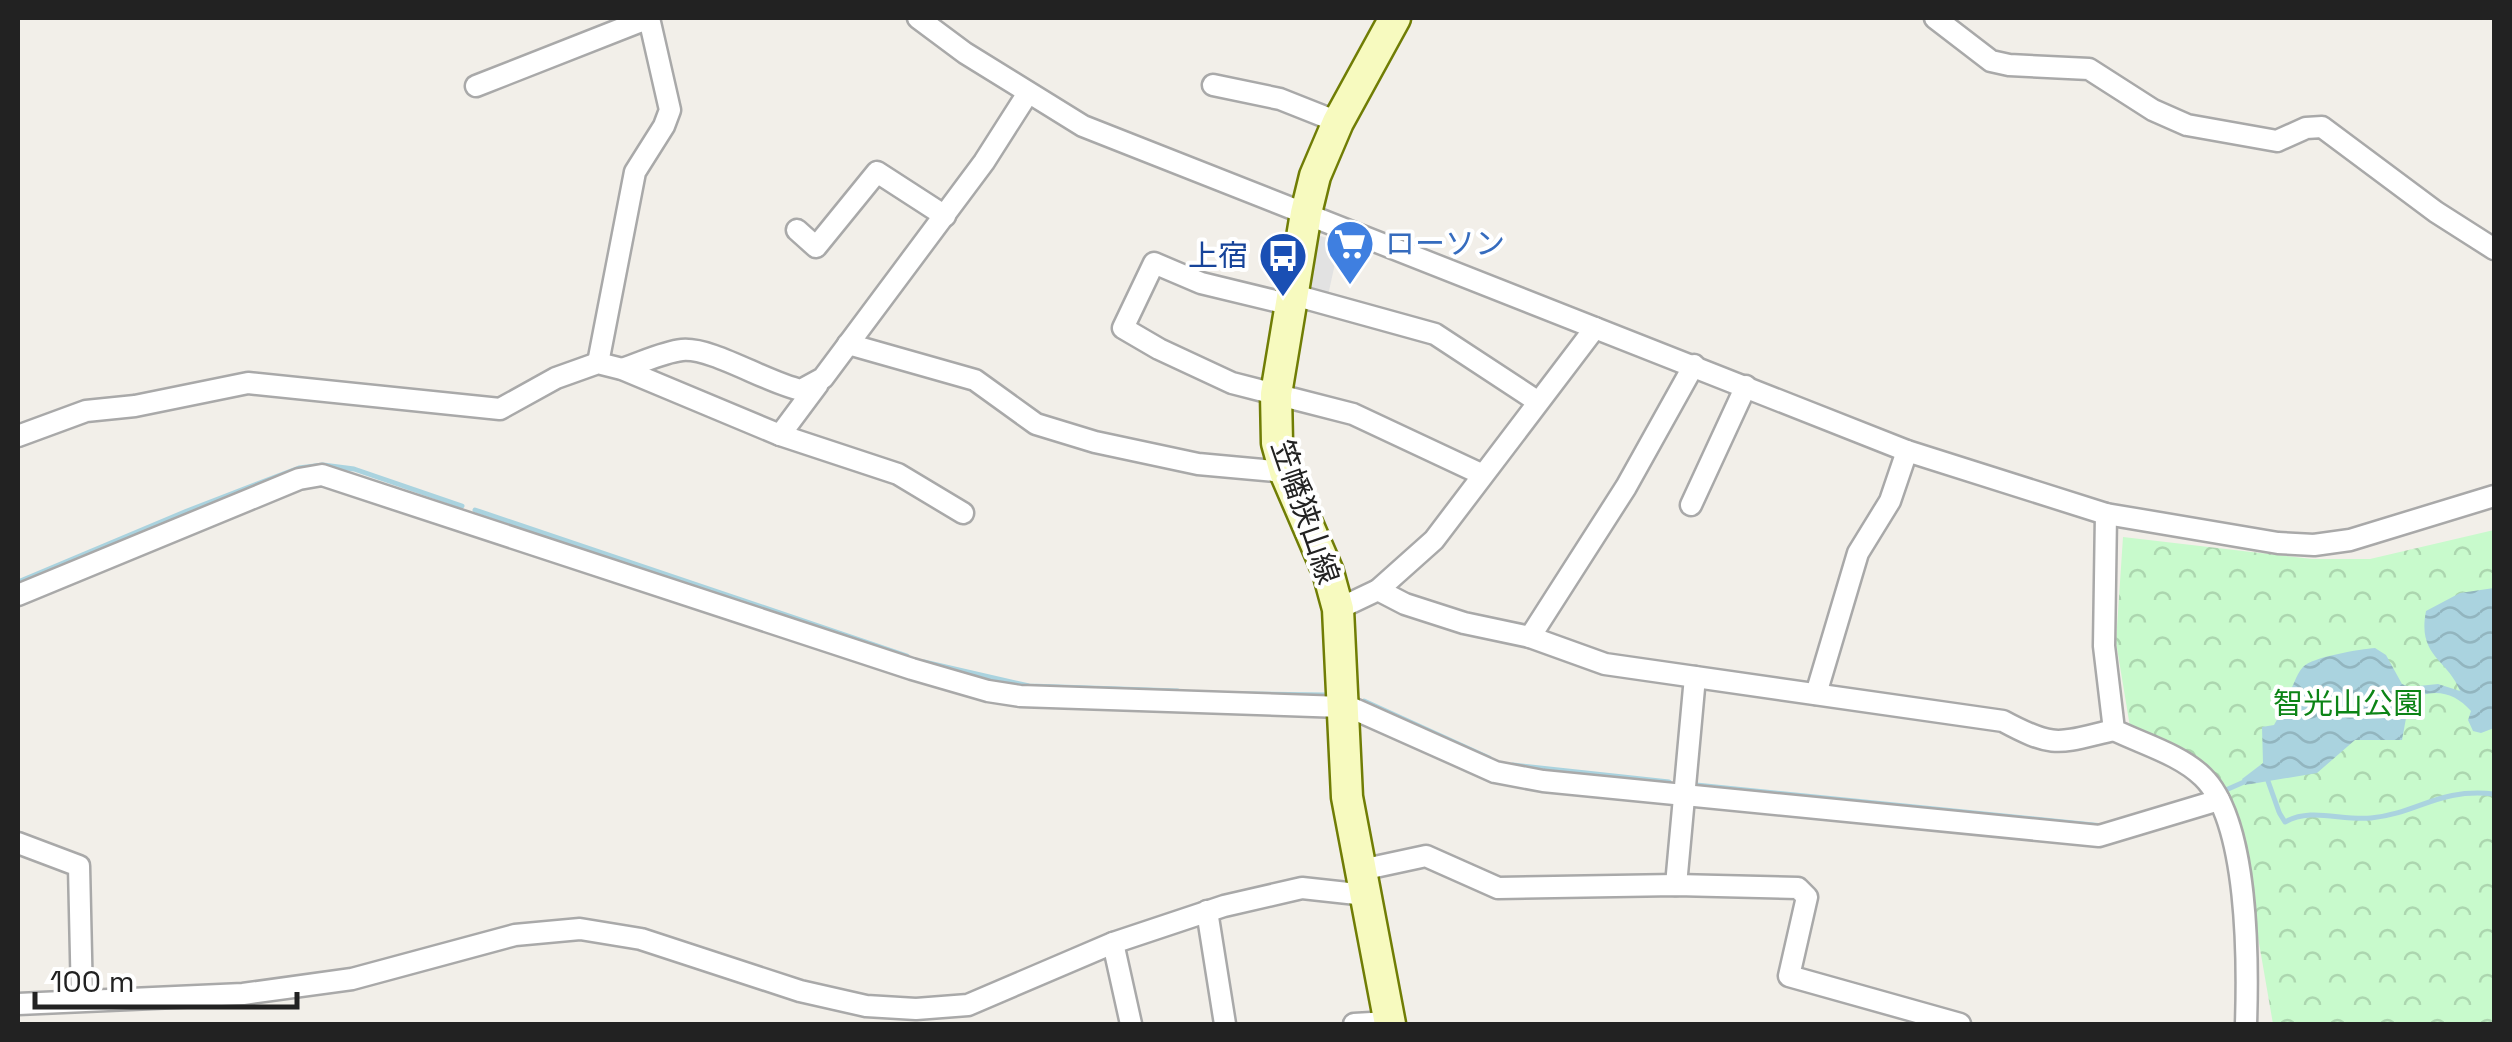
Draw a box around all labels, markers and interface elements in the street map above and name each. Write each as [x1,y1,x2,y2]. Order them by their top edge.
supermarket icon: ローソン [1324,218,1376,286]
place label: ローソン [1385,224,1505,263]
bus stop icon: 上宿 [1257,230,1309,298]
place label: 上宿 [1188,236,1248,275]
street label: 笠幡狭山線 [1263,435,1348,589]
park label: 智光山公園 [2273,684,2423,723]
scale bar [35,947,298,1009]
text: 100 m [50,962,135,1001]

